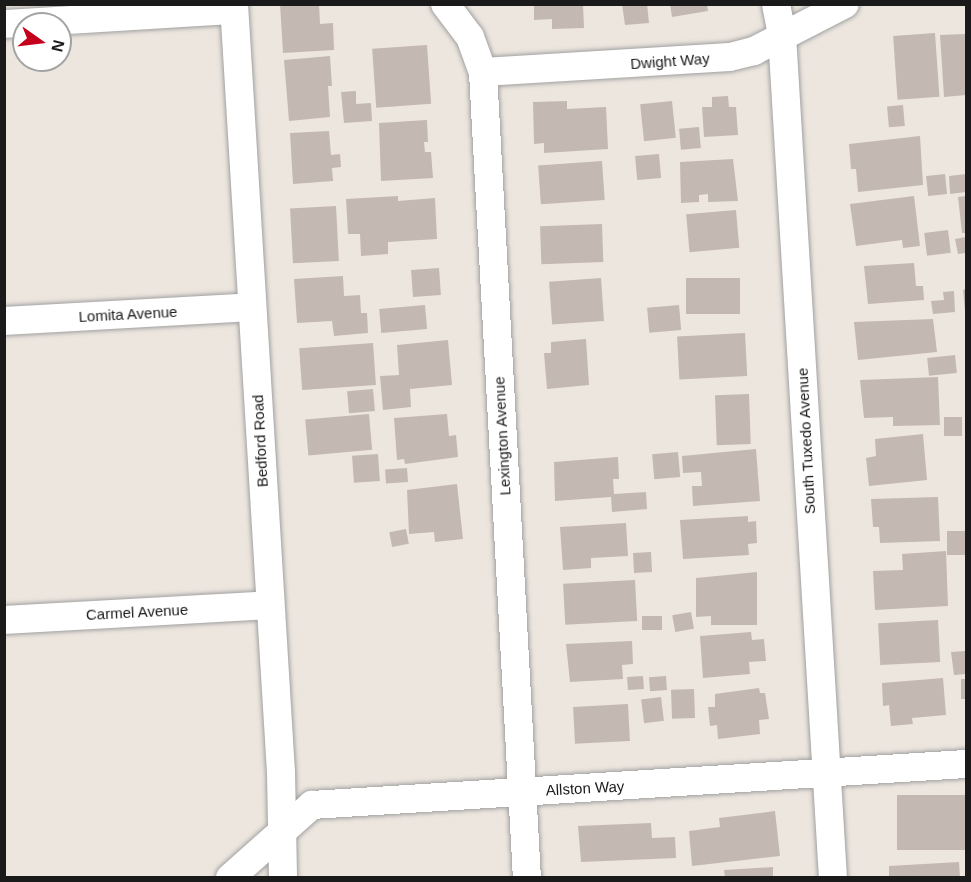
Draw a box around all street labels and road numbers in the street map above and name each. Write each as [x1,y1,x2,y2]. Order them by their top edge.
street label: Dwight Way [630,49,710,73]
street label: Lomita Avenue [78,302,178,326]
street label: South Tuxedo Avenue [793,367,819,515]
street label: Lexington Avenue [490,376,514,496]
street label: Bedford Road [249,394,271,488]
street label: Carmel Avenue [85,600,189,624]
street label: Allston Way [545,777,625,799]

